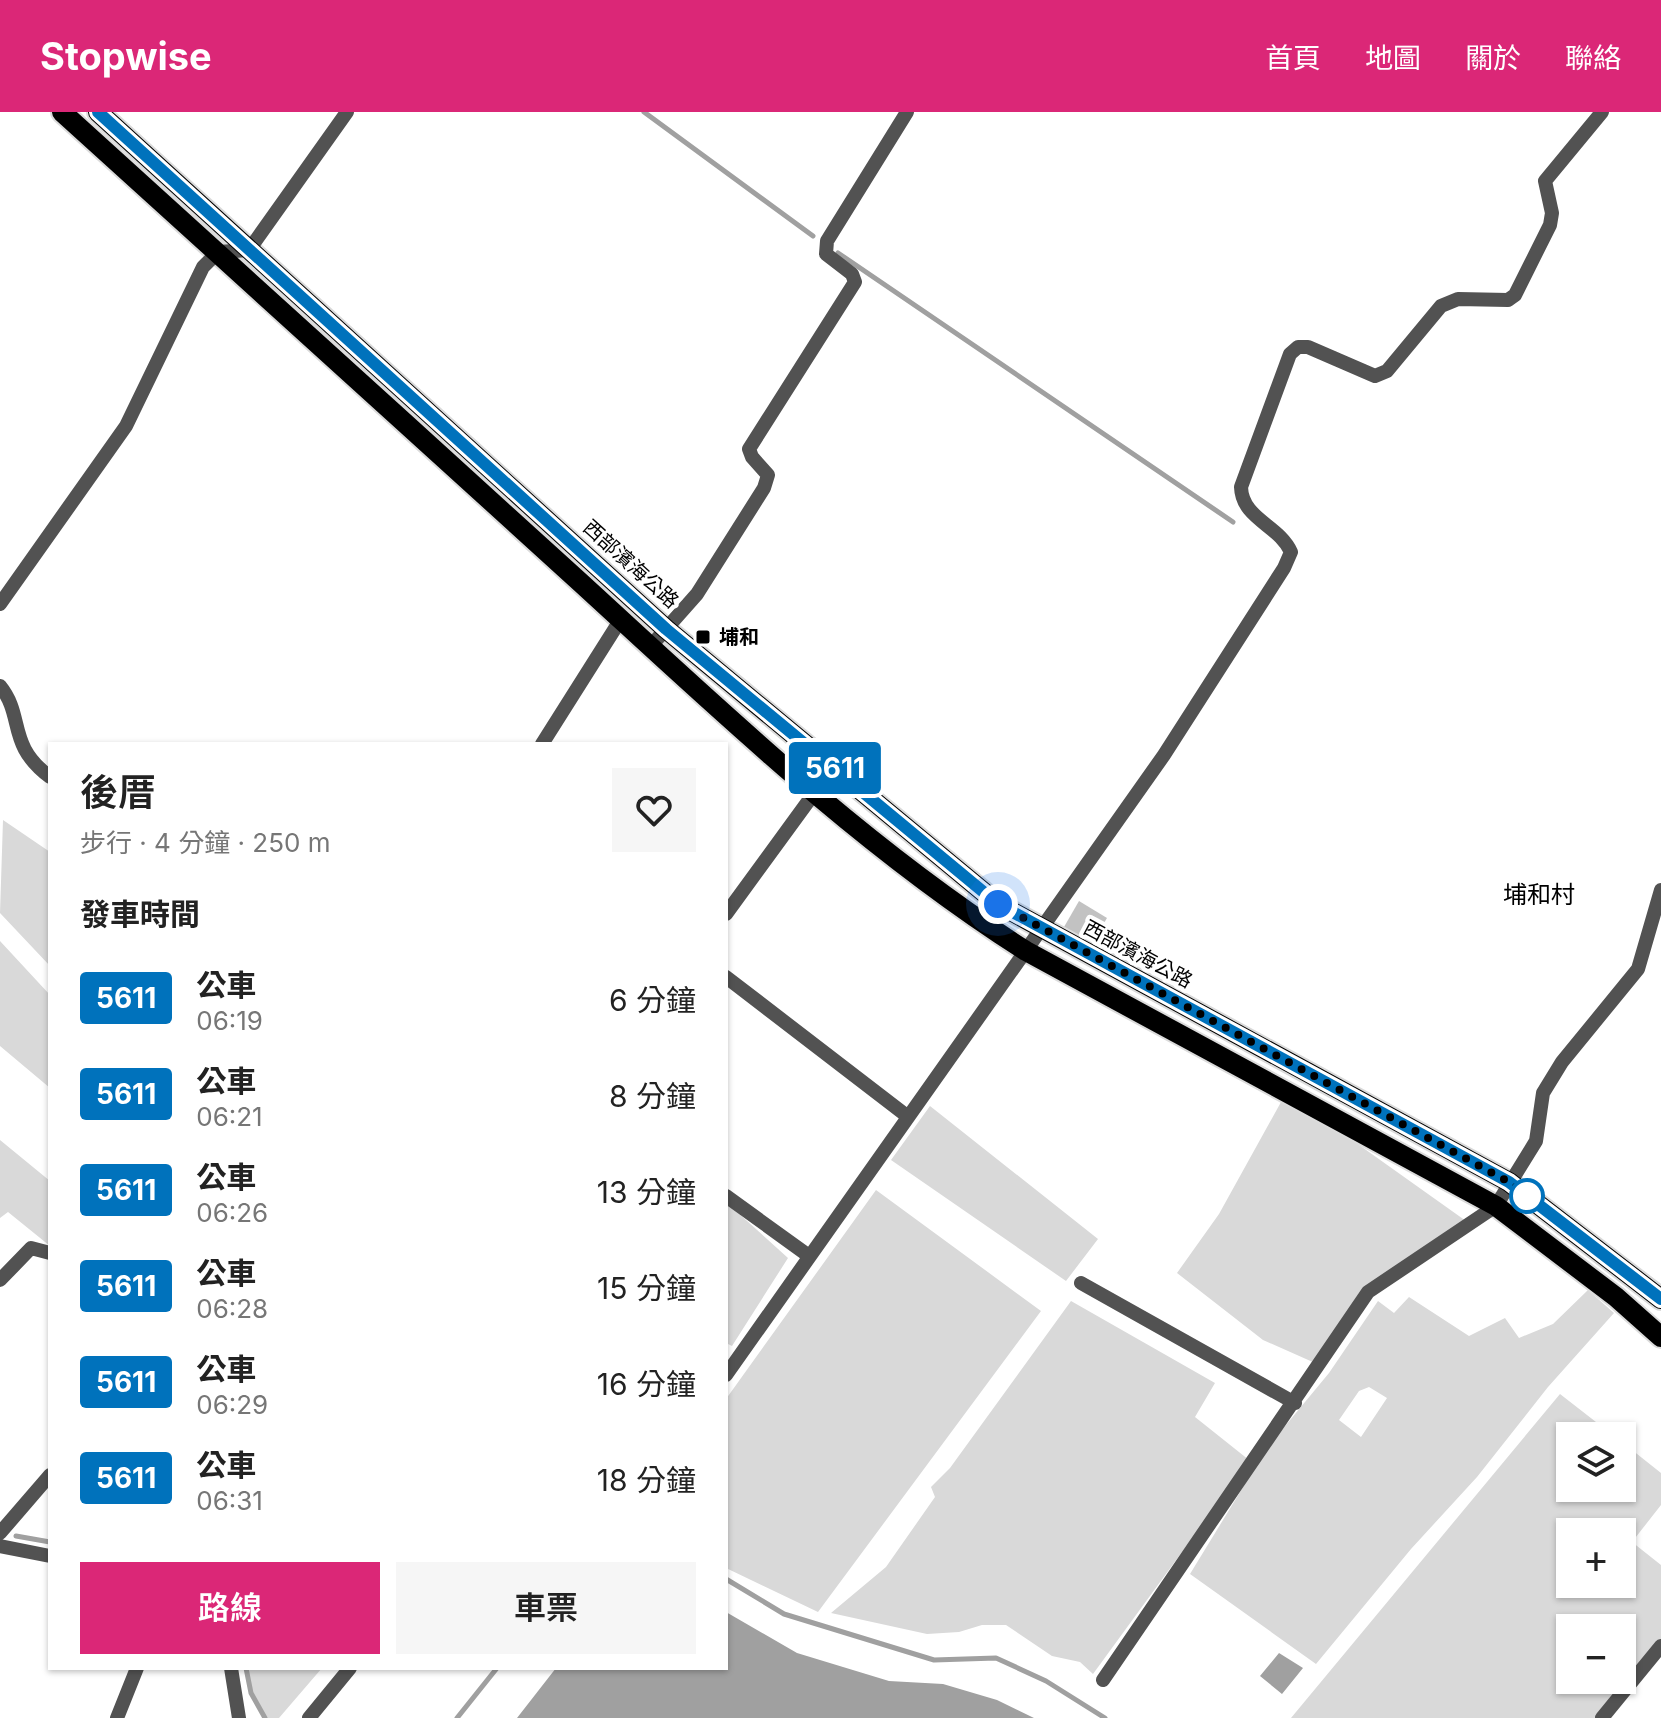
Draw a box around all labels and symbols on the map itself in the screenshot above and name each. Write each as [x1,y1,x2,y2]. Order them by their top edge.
street label: 西部濱海公路 [578,515,684,613]
place label: 埔和 [719,625,759,649]
marker: 埔和 [694,628,712,646]
line badge: 5611 [779,742,891,794]
district label: 埔和村 [1503,880,1575,909]
your location [978,884,1018,924]
street label: 西部濱海公路 [1079,915,1197,993]
unlabelled marker [1510,1179,1544,1213]

